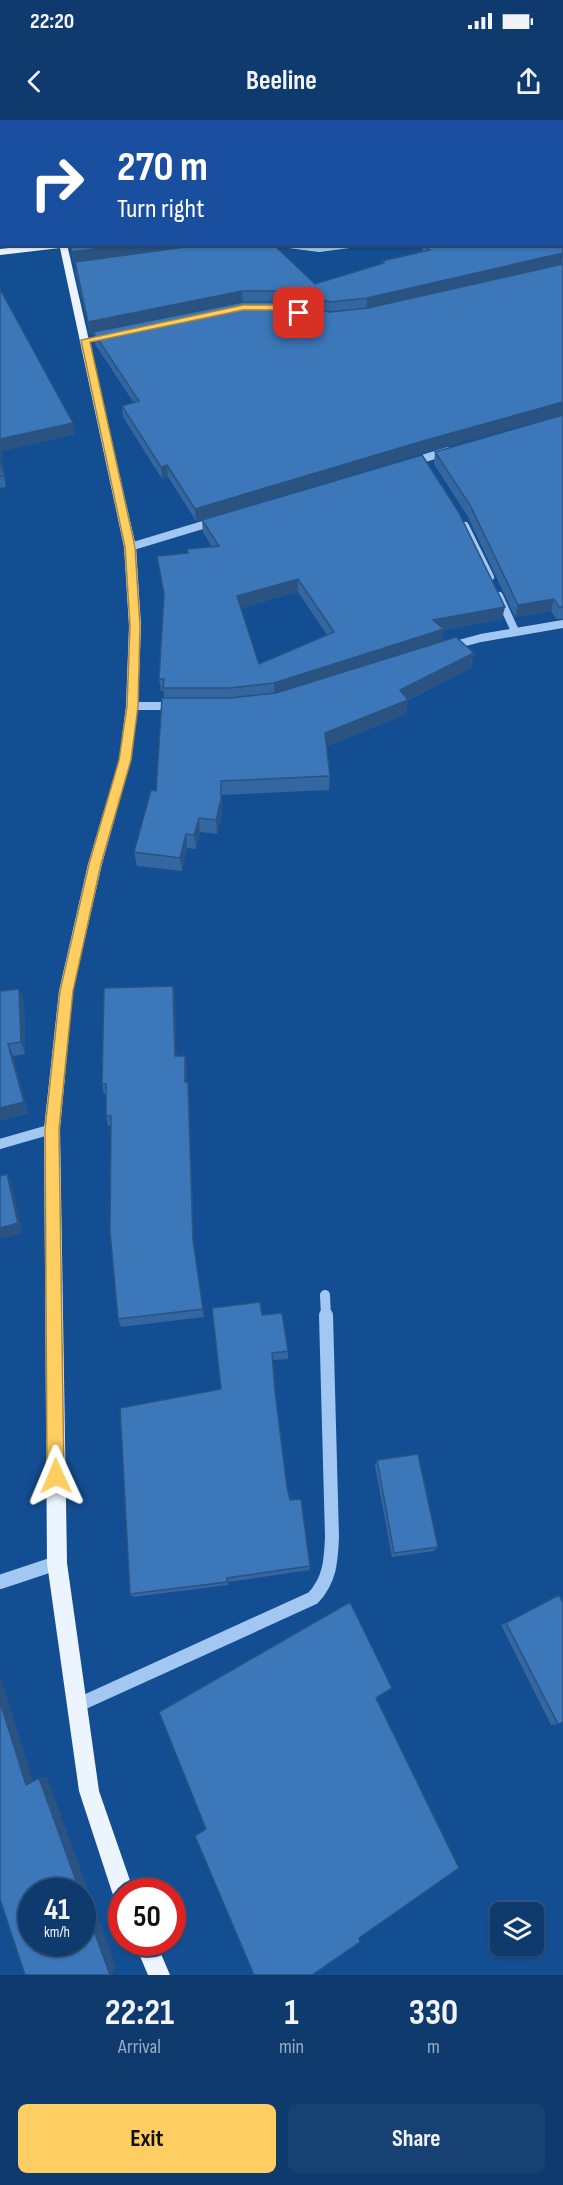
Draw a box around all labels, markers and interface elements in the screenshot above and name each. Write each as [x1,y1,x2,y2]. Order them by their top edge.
text: 22:20 [30,8,74,35]
icon: back [18,65,51,98]
text: Beeline [246,65,317,97]
icon: share [512,65,545,98]
text: 270 m [117,142,208,193]
icon: right [18,144,96,222]
text: Turn right [117,193,204,225]
pin [273,287,324,338]
icon: arrive [282,296,315,329]
position arrow [24,1444,88,1508]
speed limit sign: 50 [108,1878,186,1956]
text: 41 [44,1892,70,1928]
map controls [490,1902,544,1956]
button: layers [490,1902,544,1956]
text: km/h [44,1923,70,1942]
text: 22:21 [105,1992,174,2035]
text: 1 [284,1992,299,2035]
text: 330 [409,1992,458,2035]
text: Arrival [118,2035,161,2059]
text: min [279,2035,304,2059]
text: m [427,2035,440,2059]
button: Exit [18,2104,276,2173]
button: Share [288,2104,545,2173]

